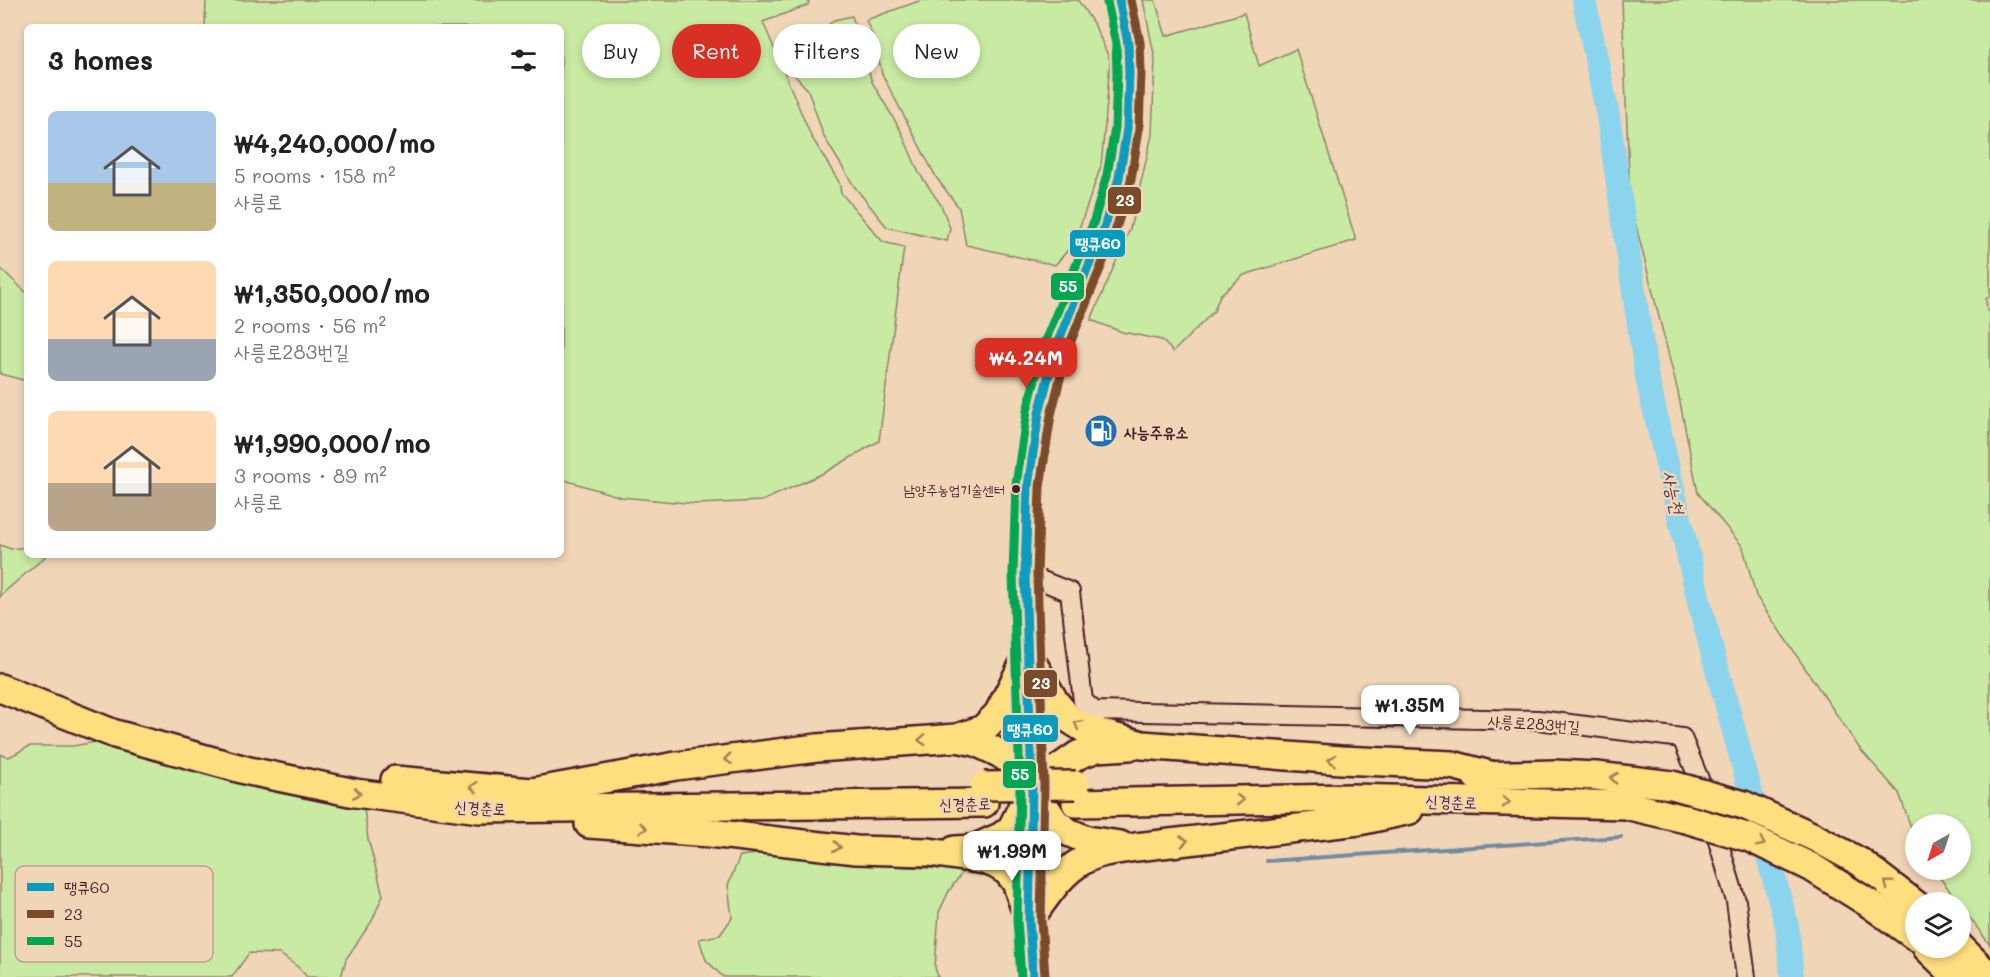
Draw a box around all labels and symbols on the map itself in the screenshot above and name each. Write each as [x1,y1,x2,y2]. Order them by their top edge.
line badge: 23 [1107,186,1142,215]
text: 23 [1116,189,1135,210]
line badge: 땡큐60 [1069,229,1126,258]
text: 땡큐60 [1075,232,1121,253]
line badge: 55 [1050,272,1085,301]
text: 55 [1059,275,1077,296]
pin: ₩4.24M [977,338,1075,389]
fuel station icon: 사능주유소 [1083,413,1119,449]
place label: 사능주유소 [1123,421,1189,442]
water label: 사능천 [1657,468,1691,517]
place label: 남양주농업기술센터 [904,480,1005,499]
marker: 남양주농업기술센터 [1010,483,1022,495]
line badge: 23 [1023,669,1058,698]
text: 23 [1032,672,1051,693]
pin: ₩1.35M [1361,685,1459,736]
street label: 사릉로283번길 [1487,709,1581,737]
line badge: 땡큐60 [1002,714,1059,743]
text: 땡큐60 [1007,718,1053,739]
one-way arrow [1074,719,1084,731]
one-way arrow [917,733,926,746]
one-way arrow [723,753,732,765]
one-way arrow [1327,753,1336,766]
line badge: 55 [1002,760,1037,789]
text: 55 [1011,763,1029,784]
one-way arrow [1610,772,1619,785]
one-way arrow [469,781,478,794]
one-way arrow [352,786,362,799]
street label: 신경춘로 [1425,790,1477,812]
street label: 신경춘로 [939,792,991,814]
one-way arrow [1235,794,1244,806]
street label: 신경춘로 [454,795,506,819]
one-way arrow [1501,796,1510,809]
north arrow [1905,814,1971,880]
one-way arrow [638,821,647,834]
pin: ₩1.99M [963,831,1061,882]
one-way arrow [1179,835,1188,848]
one-way arrow [1755,836,1766,848]
one-way arrow [832,841,841,853]
legend [15,866,213,962]
text: 땡큐60 [64,876,109,897]
one-way arrow [1883,880,1894,891]
text: 23 [64,903,82,924]
text: 55 [64,930,83,951]

